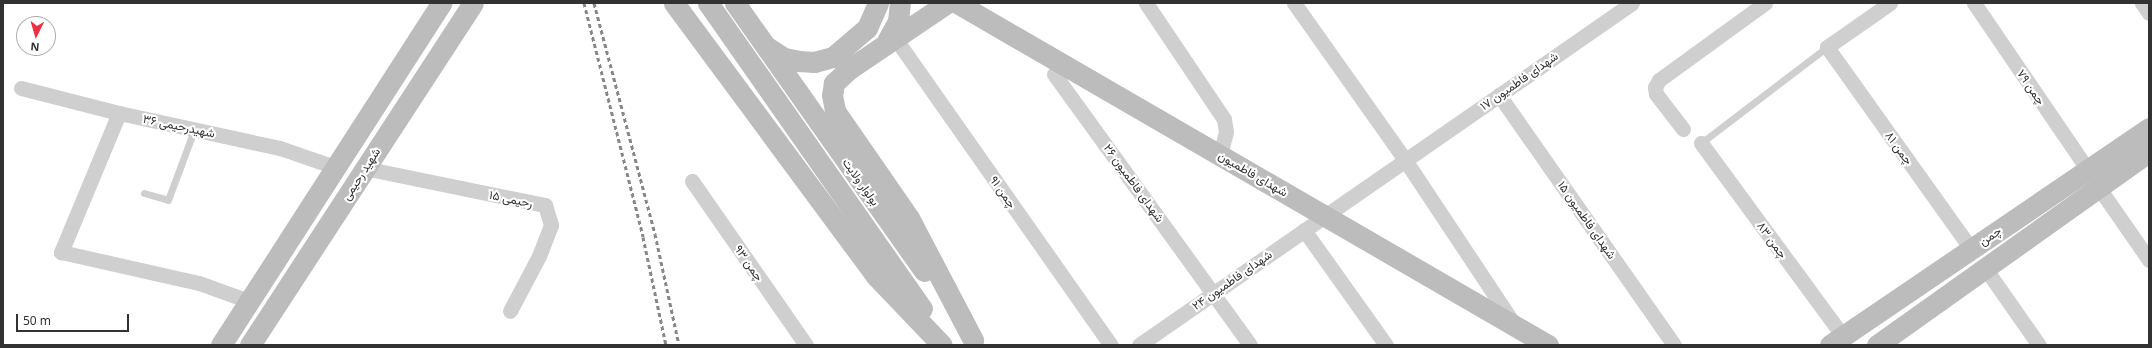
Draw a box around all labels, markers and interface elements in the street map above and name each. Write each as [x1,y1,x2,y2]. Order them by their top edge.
north arrow [16,16,56,56]
text: N [30,40,40,55]
street label: شهدای فاطمیون ۱۷ [1477,49,1561,113]
street label: چمن ۷۹ [2014,67,2048,107]
street label: شهیدرحیمی ۳۶ [142,111,216,141]
street label: چمن ۸۱ [1882,129,1916,167]
street label: شهدای فاطمیون ۲۶ [1101,141,1167,225]
street label: شهید رحیمی [339,145,383,203]
street label: شهدای فاطمیون [1216,148,1290,200]
street label: بولوار ولایت [839,155,883,209]
street label: چمن ۹۱ [987,173,1019,211]
street label: شهدای فاطمیون ۱۵ [1555,178,1619,262]
street label: رحیمی ۱۵ [488,187,534,211]
street label: چمن ۸۳ [1754,219,1790,261]
street label: چمن [1976,223,2004,249]
street label: چمن ۹۳ [732,242,766,284]
street label: شهدای فاطمیون ۲۴ [1189,247,1275,313]
scale bar [18,306,131,332]
text: 50 m [23,312,51,329]

